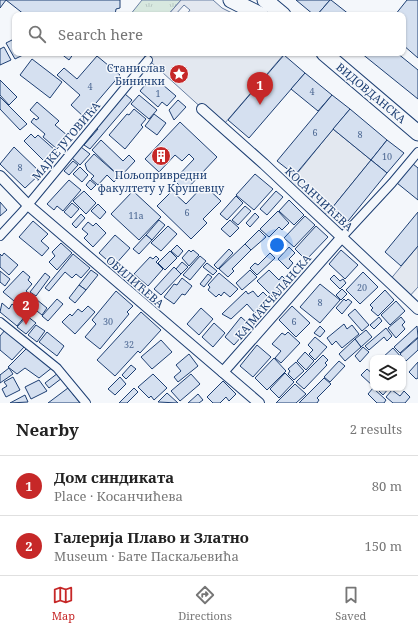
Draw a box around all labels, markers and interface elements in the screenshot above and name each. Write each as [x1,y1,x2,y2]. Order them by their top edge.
search box [12,12,406,56]
icon: search [26,23,48,45]
text: Search here [58,24,143,44]
street label: ВИДОВДАНСКА [333,59,409,126]
place label: Станислав Бинички [107,60,165,88]
place icon: Станислав Бинички [168,63,190,85]
pin: 1 [247,72,273,105]
house number: 4 [87,80,93,93]
house number: 4 [309,85,315,98]
house number: 1 [155,87,161,100]
street label: МАЈКЕ ЈУГОВИЋА [28,98,103,183]
house number: 6 [312,126,318,139]
house number: 8 [357,128,363,141]
building icon: Пољопривредни факултету у Крушевцу [150,145,172,167]
house number: 10 [382,150,392,163]
house number: 8 [17,161,23,174]
street label: КОСАНЧИЋЕВА [282,163,357,234]
place label: Пољопривредни факултету у Крушевцу [98,167,225,195]
house number: 6 [184,206,190,219]
house number: 11a [128,209,144,222]
your location [267,235,287,255]
street label: КАЈМАКЧАЛАНСКА [231,251,314,342]
street label: ОБИЛИЋЕВА [103,252,168,311]
house number: 20 [357,281,367,294]
pin: 2 [13,292,39,325]
house number: 8 [317,296,323,309]
house number: 30 [103,315,113,328]
house number: 6 [291,315,297,328]
house number: 32 [124,338,134,351]
map controls [370,355,406,391]
button: layers [370,355,406,391]
text: Nearby [16,418,79,441]
text: 2 results [350,420,402,438]
text: Дом синдиката [54,467,174,487]
text: 1 [25,477,33,495]
text: 80 m [372,477,402,495]
text: Place · Косанчићева [54,487,183,505]
text: Галерија Плаво и Златно [54,527,249,547]
text: 2 [25,537,33,555]
text: 150 m [365,537,402,555]
text: Museum · Бате Паскаљевића [54,547,239,565]
tab: Map [52,584,75,623]
tab: Directions [178,584,232,623]
tab: Saved [335,584,366,623]

